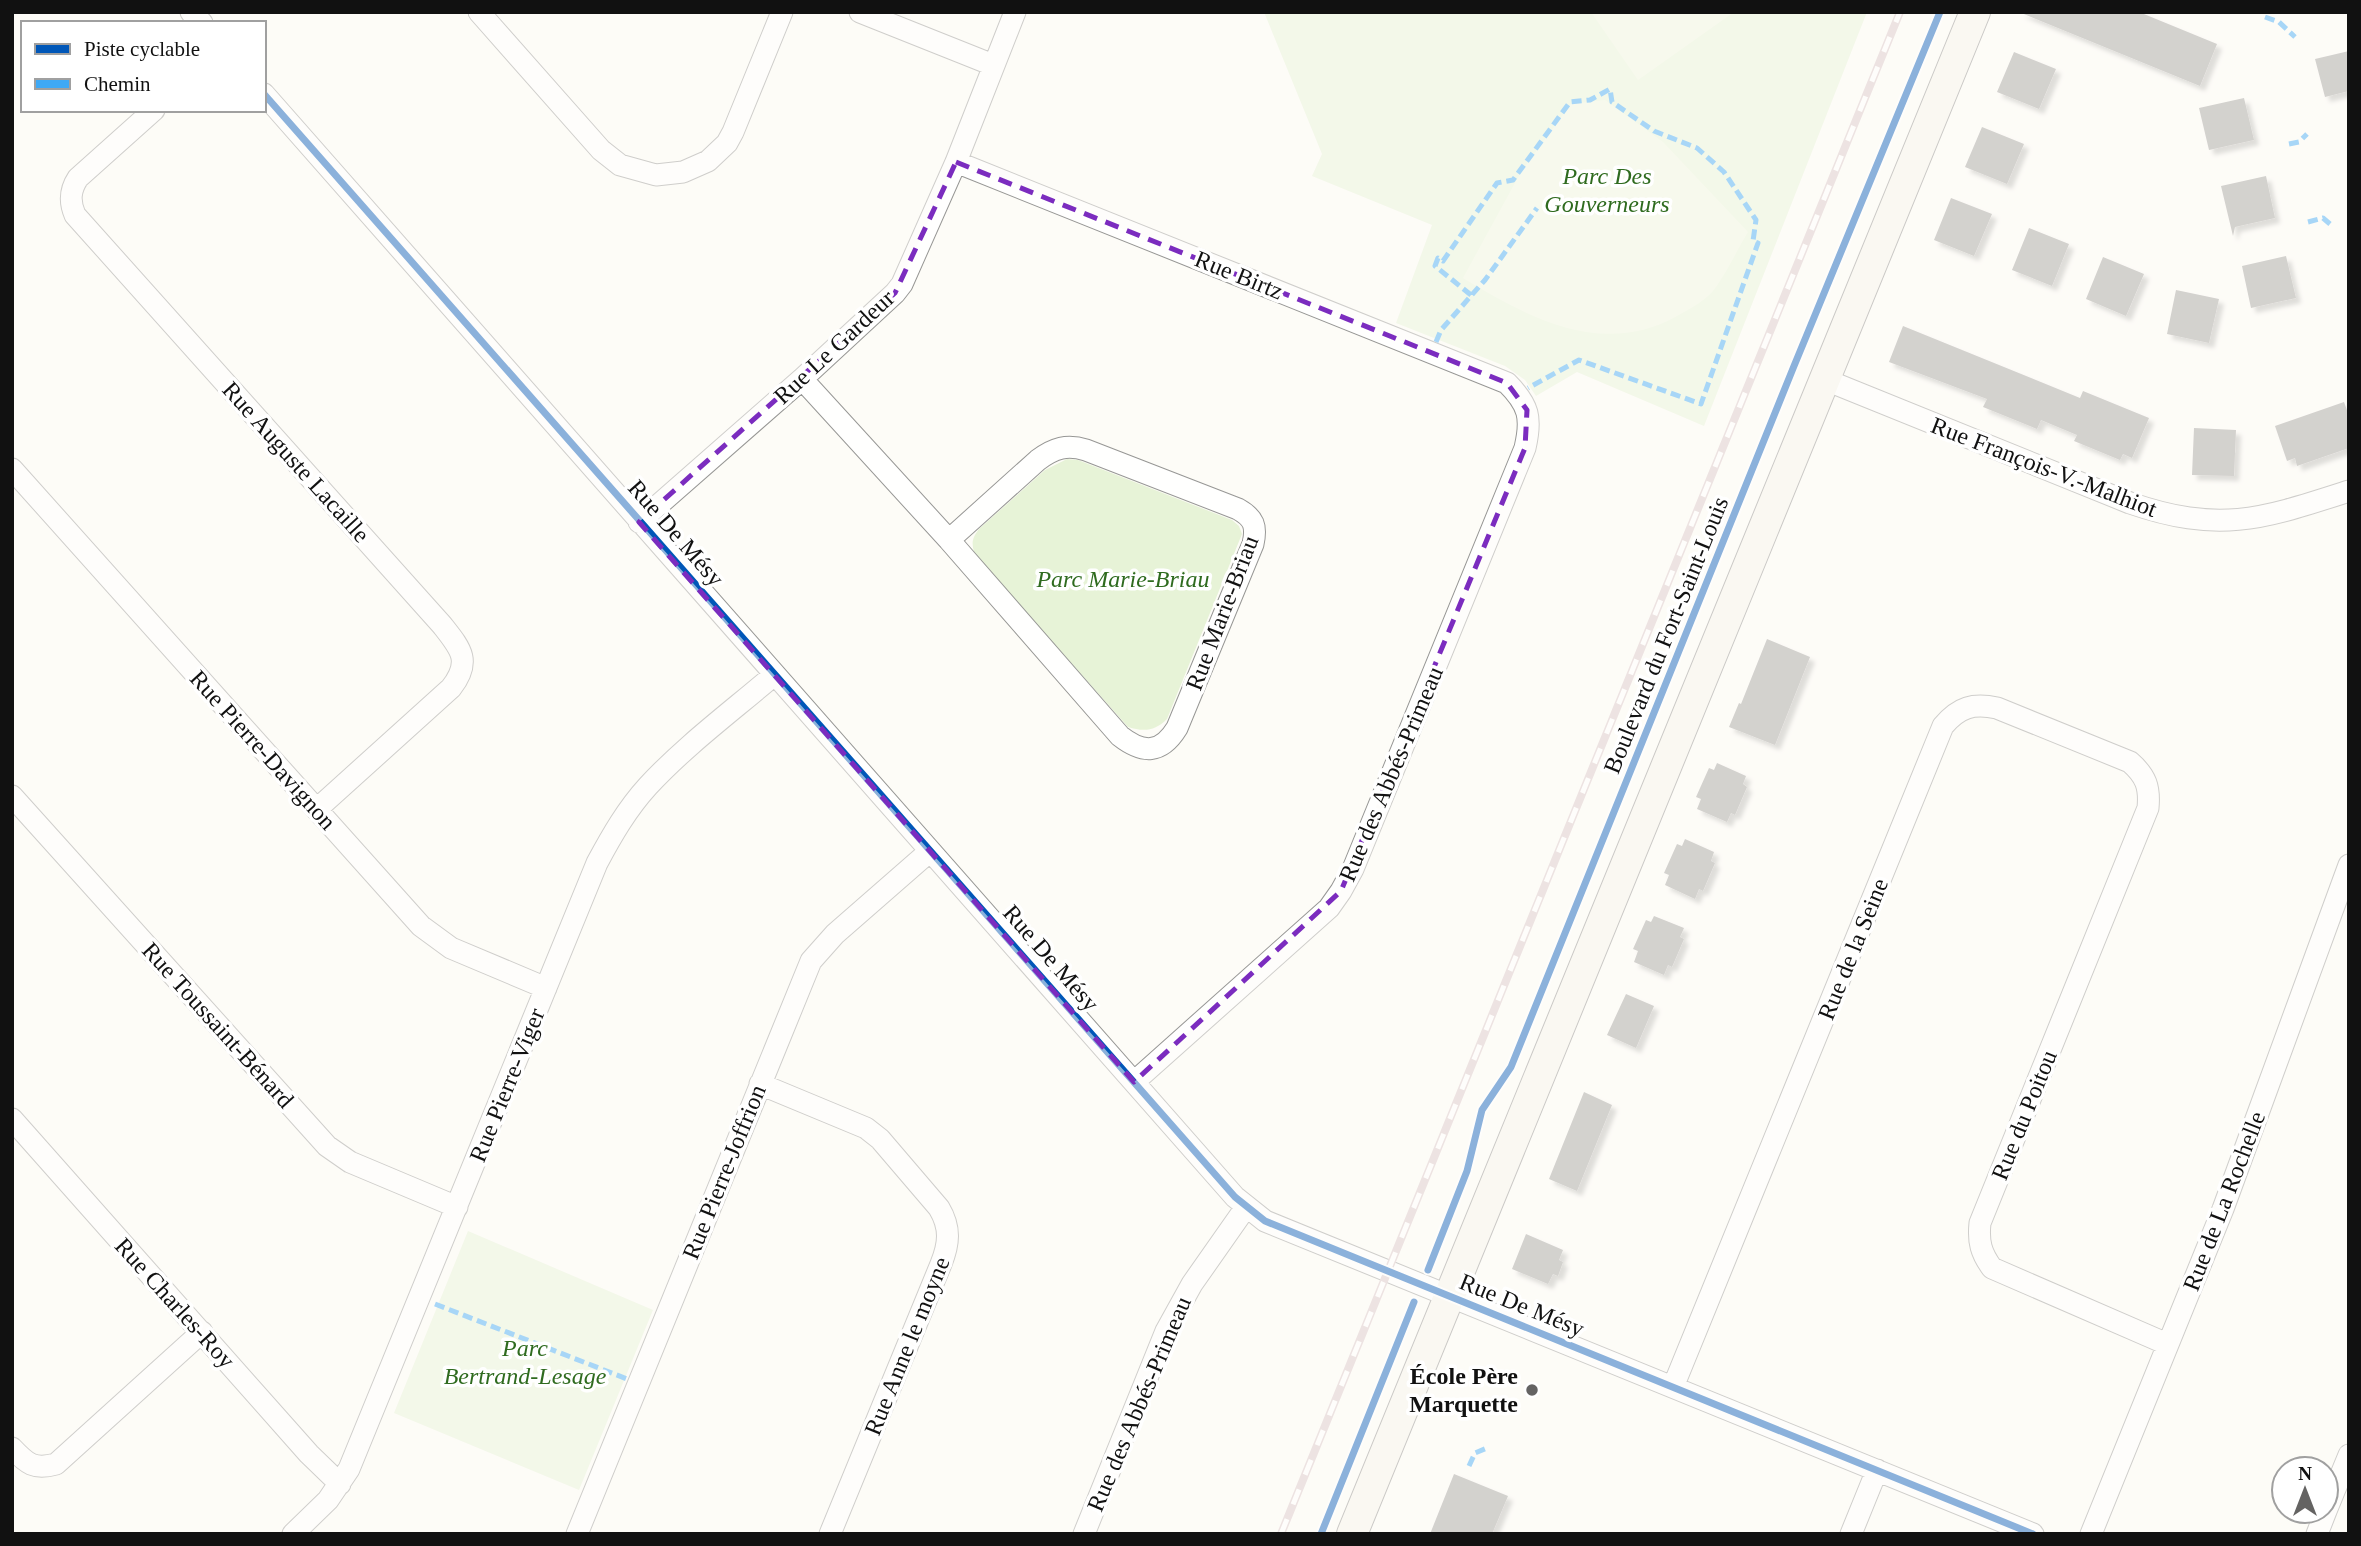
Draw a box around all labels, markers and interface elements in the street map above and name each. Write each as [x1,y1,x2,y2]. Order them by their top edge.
legend [21,21,266,112]
text: Piste cyclable [84,37,200,61]
text: Chemin [84,72,151,96]
park label: Parc Des Gouverneurs [1544,163,1670,217]
street label: Rue Birtz [1191,246,1287,304]
street label: Rue Le Gardeur [769,285,899,409]
street label: Rue Auguste Lacaille [217,377,375,547]
street label: Rue François-V.-Malhiot [1928,412,2161,522]
street label: Rue De Mésy [623,475,729,591]
street label: Boulevard du Fort-Saint-Louis [1599,493,1733,777]
street label: Rue Marie-Briau [1181,532,1263,694]
park label: Parc Marie-Briau [1035,566,1210,592]
street label: Rue des Abbés-Primeau [1334,663,1448,885]
street label: Rue Pierre-Davignon [185,665,341,835]
street label: Rue de la Seine [1813,875,1893,1023]
street label: Rue De Mésy [998,900,1104,1016]
street label: Rue Toussaint-Bénard [137,937,299,1113]
street label: Rue Pierre-Viger [464,1004,550,1166]
street label: Rue du Poitou [1986,1046,2062,1184]
street label: Rue Pierre-Joffrion [677,1081,771,1263]
street label: Rue de La Rochelle [2178,1108,2270,1294]
street label: Rue Charles-Roy [110,1233,240,1373]
street label: Rue Anne le moyne [859,1253,955,1439]
street label: Rue De Mésy [1456,1268,1588,1342]
street label: Rue des Abbés-Primeau [1082,1293,1196,1515]
park label: Parc Bertrand-Lesage [444,1335,607,1389]
place label: École Père Marquette [1409,1363,1518,1417]
marker: École Père Marquette [1524,1382,1540,1398]
north arrow [2270,1455,2340,1525]
text: N [2298,1463,2312,1484]

